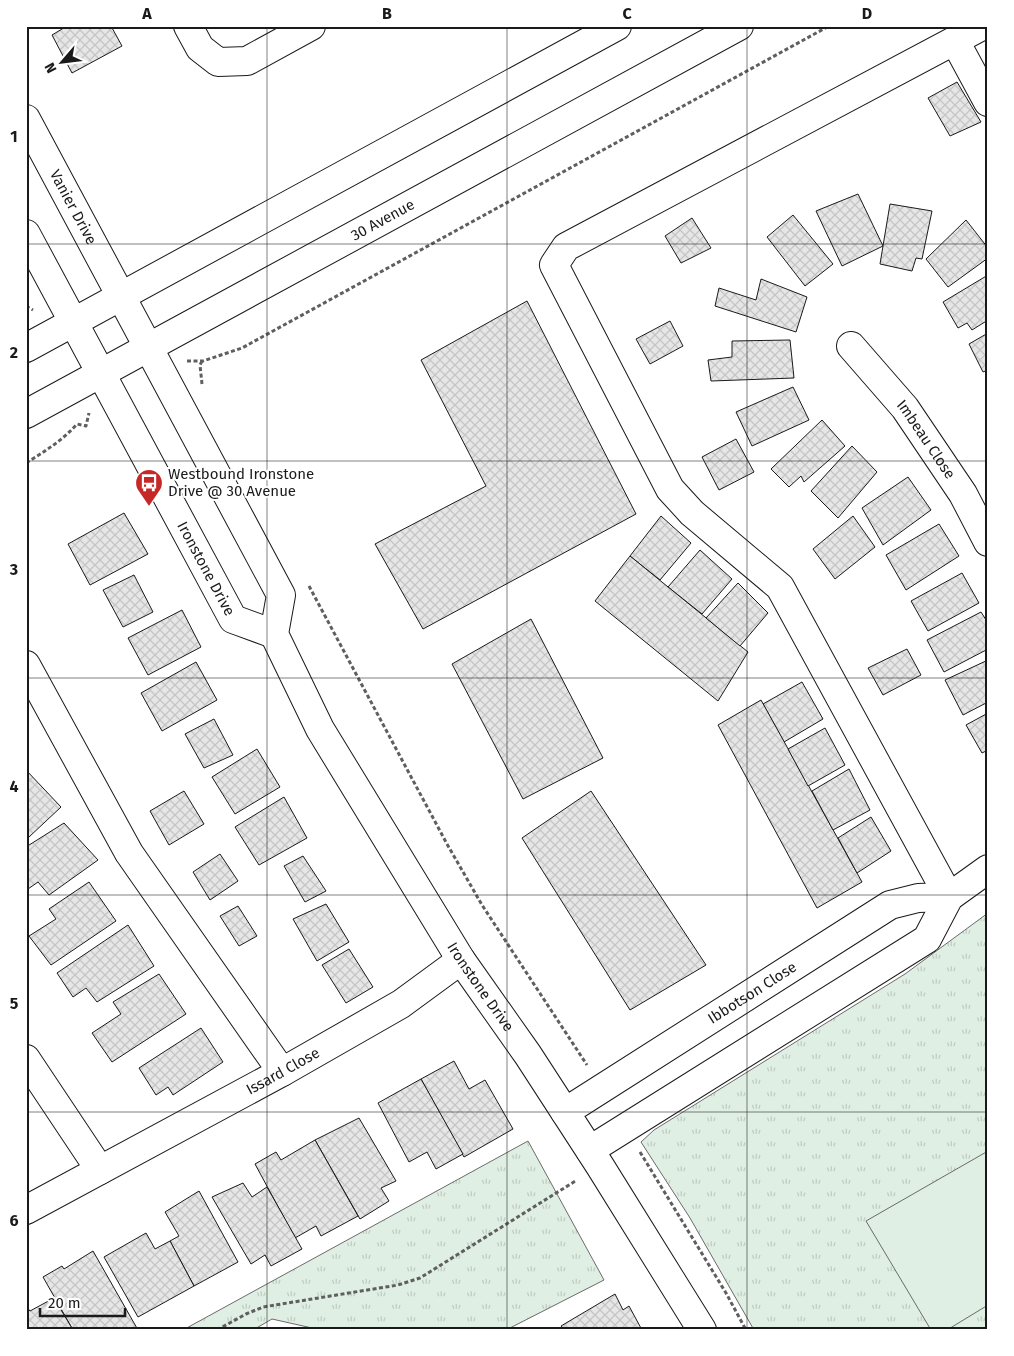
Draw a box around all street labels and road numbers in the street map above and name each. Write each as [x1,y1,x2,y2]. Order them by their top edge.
street label: Vanier Drive [46,167,101,248]
street label: 30 Avenue [348,195,418,245]
street label: Imbeau Close [893,396,959,482]
street label: Ironstone Drive [173,518,239,619]
street label: Ironstone Drive [443,939,518,1035]
street label: Ibbotson Close [705,958,800,1028]
street label: Issard Close [243,1043,323,1099]

